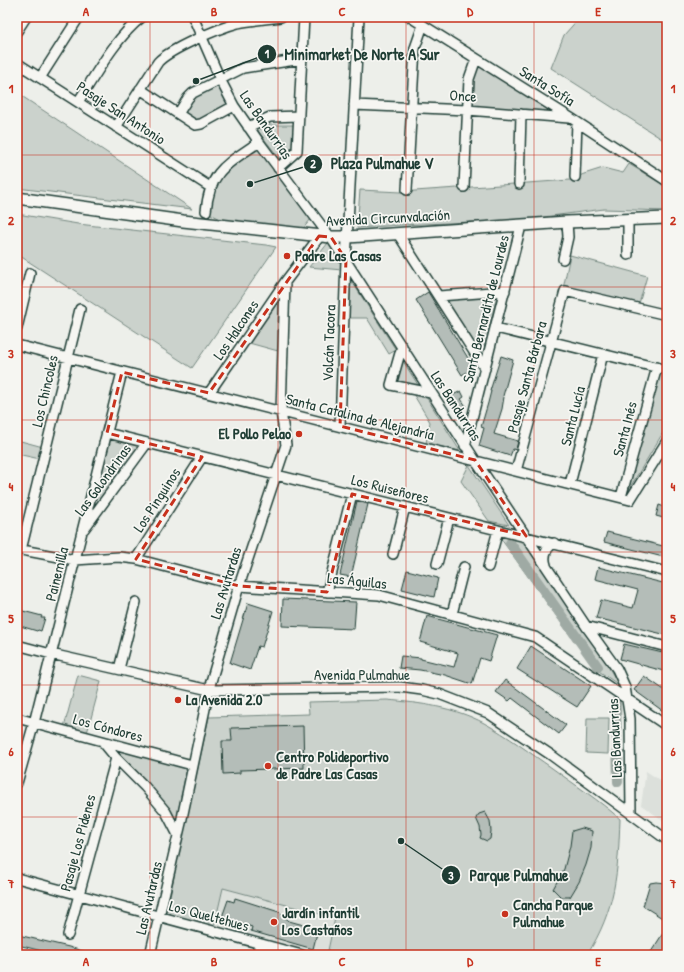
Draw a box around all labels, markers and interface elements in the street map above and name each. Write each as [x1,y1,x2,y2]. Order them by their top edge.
text: A [83,2,90,20]
text: B [211,2,218,20]
text: C [338,2,346,20]
text: D [467,2,474,20]
text: E [595,2,601,20]
callout: Minimarket De Norte A Sur [257,40,448,68]
text: Minimarket De Norte A Sur [284,43,440,65]
text: 1 [265,45,270,62]
street label: Santa Sofía [516,60,579,111]
street label: Pasaje San Antonio [73,76,170,149]
text: 1 [9,79,14,97]
text: 1 [671,79,676,97]
street label: Once [449,84,477,107]
street label: Las Bandurrias [235,86,298,163]
callout: Plaza Pulmahue V [303,150,441,178]
text: Plaza Pulmahue V [331,152,434,174]
text: 2 [310,155,316,172]
street label: Avenida Circunvalación [325,204,451,231]
text: 2 [8,211,15,229]
text: 2 [670,211,677,229]
street label: Santa Bernardita de Lourdes [457,232,514,385]
place label: Padre Las Casas [295,245,382,266]
marker: Padre Las Casas [282,251,292,261]
street label: Los Halcones [208,295,263,364]
street label: Volcán Tacora [317,304,340,382]
street label: Pasaje Santa Bárbara [502,319,552,435]
text: 3 [8,344,14,362]
text: 3 [670,344,676,362]
street label: Los Chincoles [26,353,63,429]
street label: Las Bandurrias [426,367,487,445]
street label: Santa Lucía [555,384,590,448]
street label: Santa Catalina de Alejandría [284,388,437,445]
street label: Santa Inés [607,399,642,459]
place label: El Pollo Pelao [219,423,291,444]
marker: El Pollo Pelao [294,429,304,439]
street label: Las Golondrinas [69,439,136,520]
street label: Los Pinguinos [128,463,185,536]
street label: Los Ruiseñores [349,469,431,508]
text: 4 [9,477,14,495]
text: 4 [671,477,676,495]
street label: Painemilla [40,544,73,603]
street label: Las Avutardas [205,544,246,621]
street label: Las Águilas [326,567,388,594]
text: 5 [8,609,14,627]
text: 5 [670,609,676,627]
street label: Avenida Pulmahue [314,664,410,685]
place label: La Avenida 2.0 [186,689,263,710]
marker: La Avenida 2.0 [173,695,183,705]
street label: Las Bandurrias [602,698,627,778]
street label: Los Cóndores [71,708,146,747]
text: 6 [8,742,14,760]
text: 6 [670,742,676,760]
place label: Centro Polideportivo de Padre Las Casas [276,746,389,784]
marker: Centro Polideportivo de Padre Las Casas [263,761,273,771]
street label: Pasaje Los Pidenes [55,792,101,894]
street label: Las Avutardas [130,859,167,936]
callout: Parque Pulmahue [441,861,576,889]
text: Parque Pulmahue [470,864,569,887]
text: 3 [448,867,454,884]
text: 7 [7,874,15,892]
text: 7 [669,874,677,892]
place label: Cancha Parque Pulmahue [513,894,593,932]
street label: Los Queltehues [167,895,252,936]
place label: Jardín infantil Los Castaños [282,902,360,940]
marker: Cancha Parque Pulmahue [500,909,510,919]
marker: Jardín infantil Los Castaños [269,917,279,927]
text: A [83,952,90,970]
text: B [211,952,218,970]
text: C [338,952,346,970]
text: D [467,952,474,970]
text: E [595,952,601,970]

